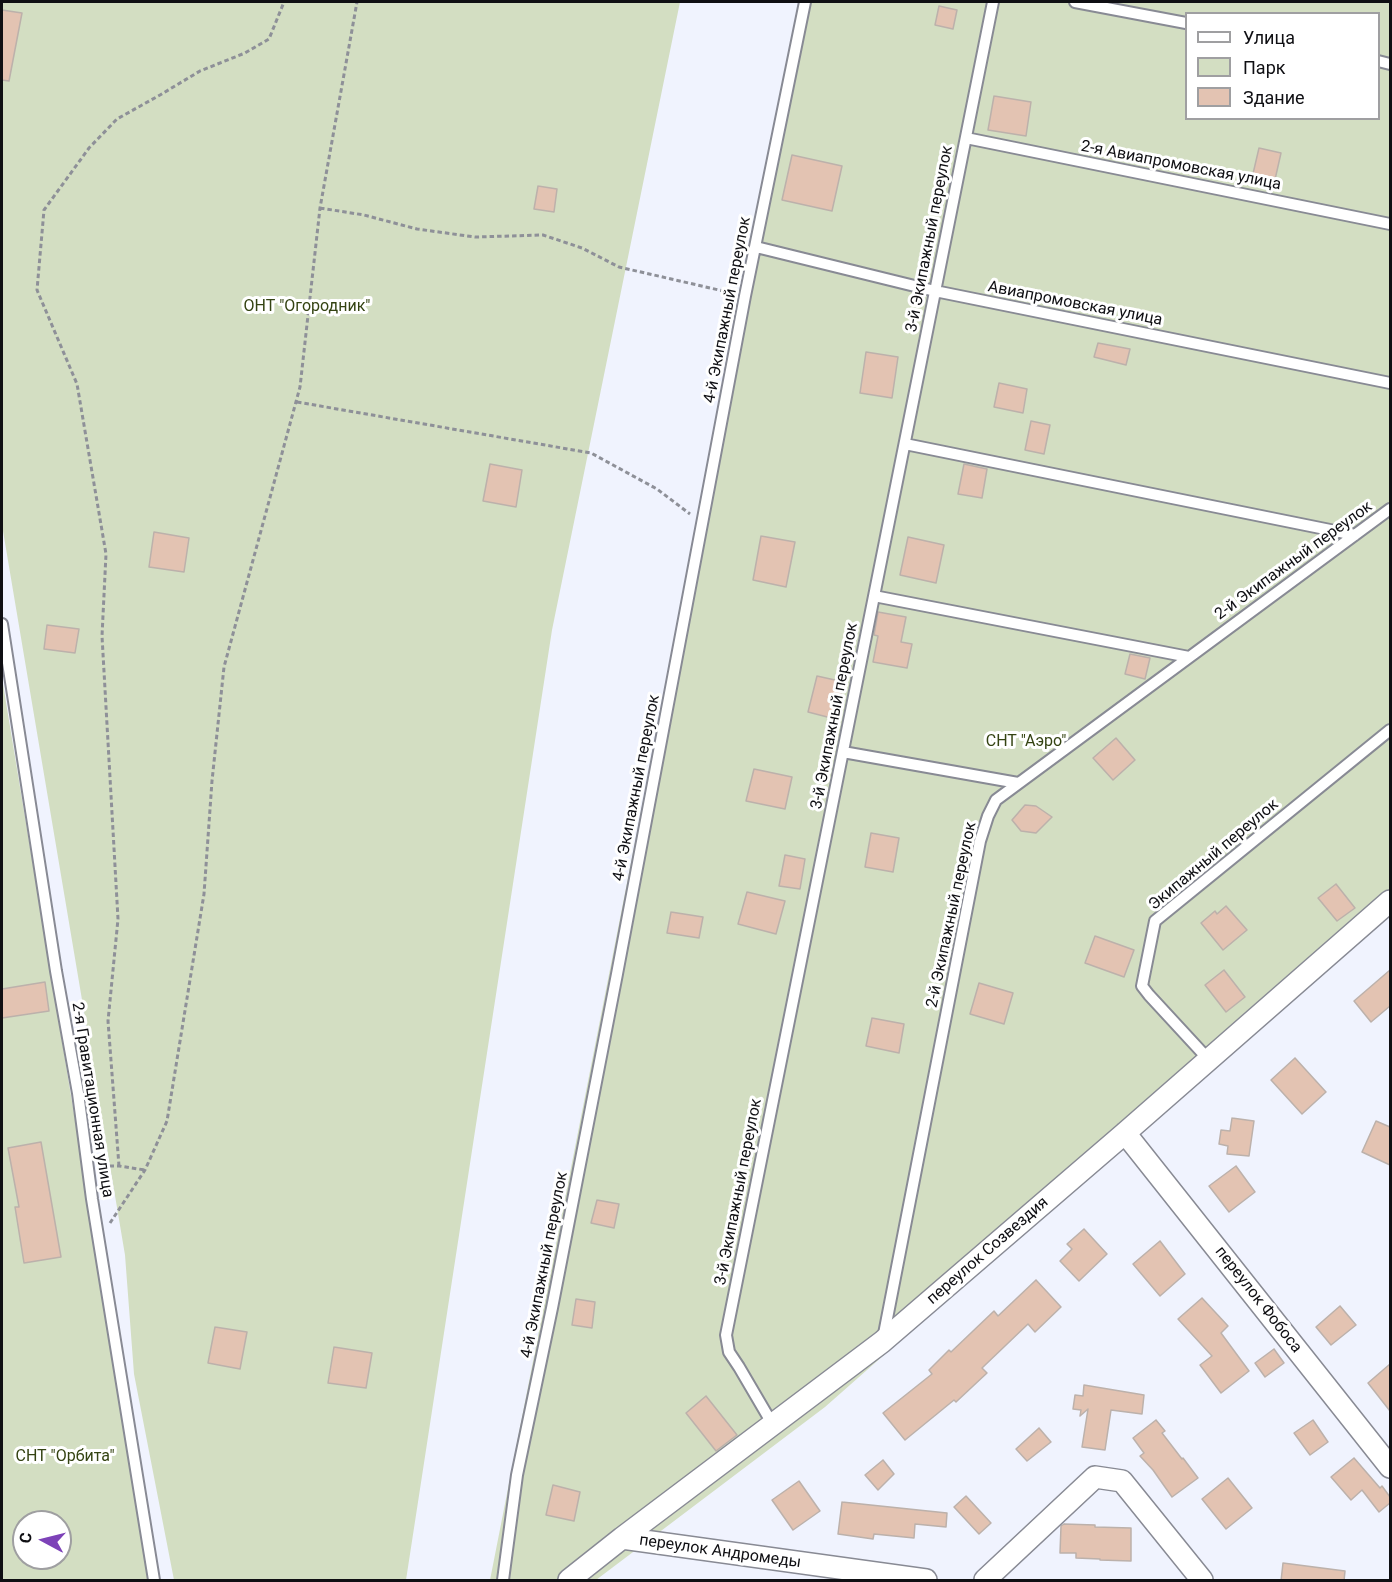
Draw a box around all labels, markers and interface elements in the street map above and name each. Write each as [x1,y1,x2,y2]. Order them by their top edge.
legend [1185,12,1380,120]
text: Улица [1243,27,1295,48]
text: Парк [1243,57,1285,78]
text: Здание [1243,87,1305,108]
street label: 2-я Авиапромовская улица [1079,137,1283,195]
street label: 3-й Экипажный переулок [902,144,958,334]
street label: 4-й Экипажный переулок [700,215,756,405]
street label: Авиапромовская улица [986,278,1164,330]
park label: ОНТ "Огородник" [244,297,370,317]
street label: 2-й Экипажный переулок [1212,497,1376,625]
street label: 3-й Экипажный переулок [807,621,863,811]
street label: 4-й Экипажный переулок [609,693,665,883]
park label: СНТ "Аэро" [986,732,1066,752]
street label: Экипажный переулок [1145,795,1283,915]
street label: 2-й Экипажный переулок [923,820,981,1010]
street label: 2-я Гравитационная улица [67,1001,117,1199]
street label: 3-й Экипажный переулок [711,1097,767,1287]
street label: 4-й Экипажный переулок [517,1170,573,1360]
street label: переулок Созвездия [923,1193,1053,1309]
street label: переулок Фобоса [1210,1243,1306,1357]
park label: СНТ "Орбита" [15,1447,115,1467]
north arrow [12,1510,72,1570]
street label: переулок Андромеды [638,1531,802,1573]
text: С [16,1532,36,1544]

